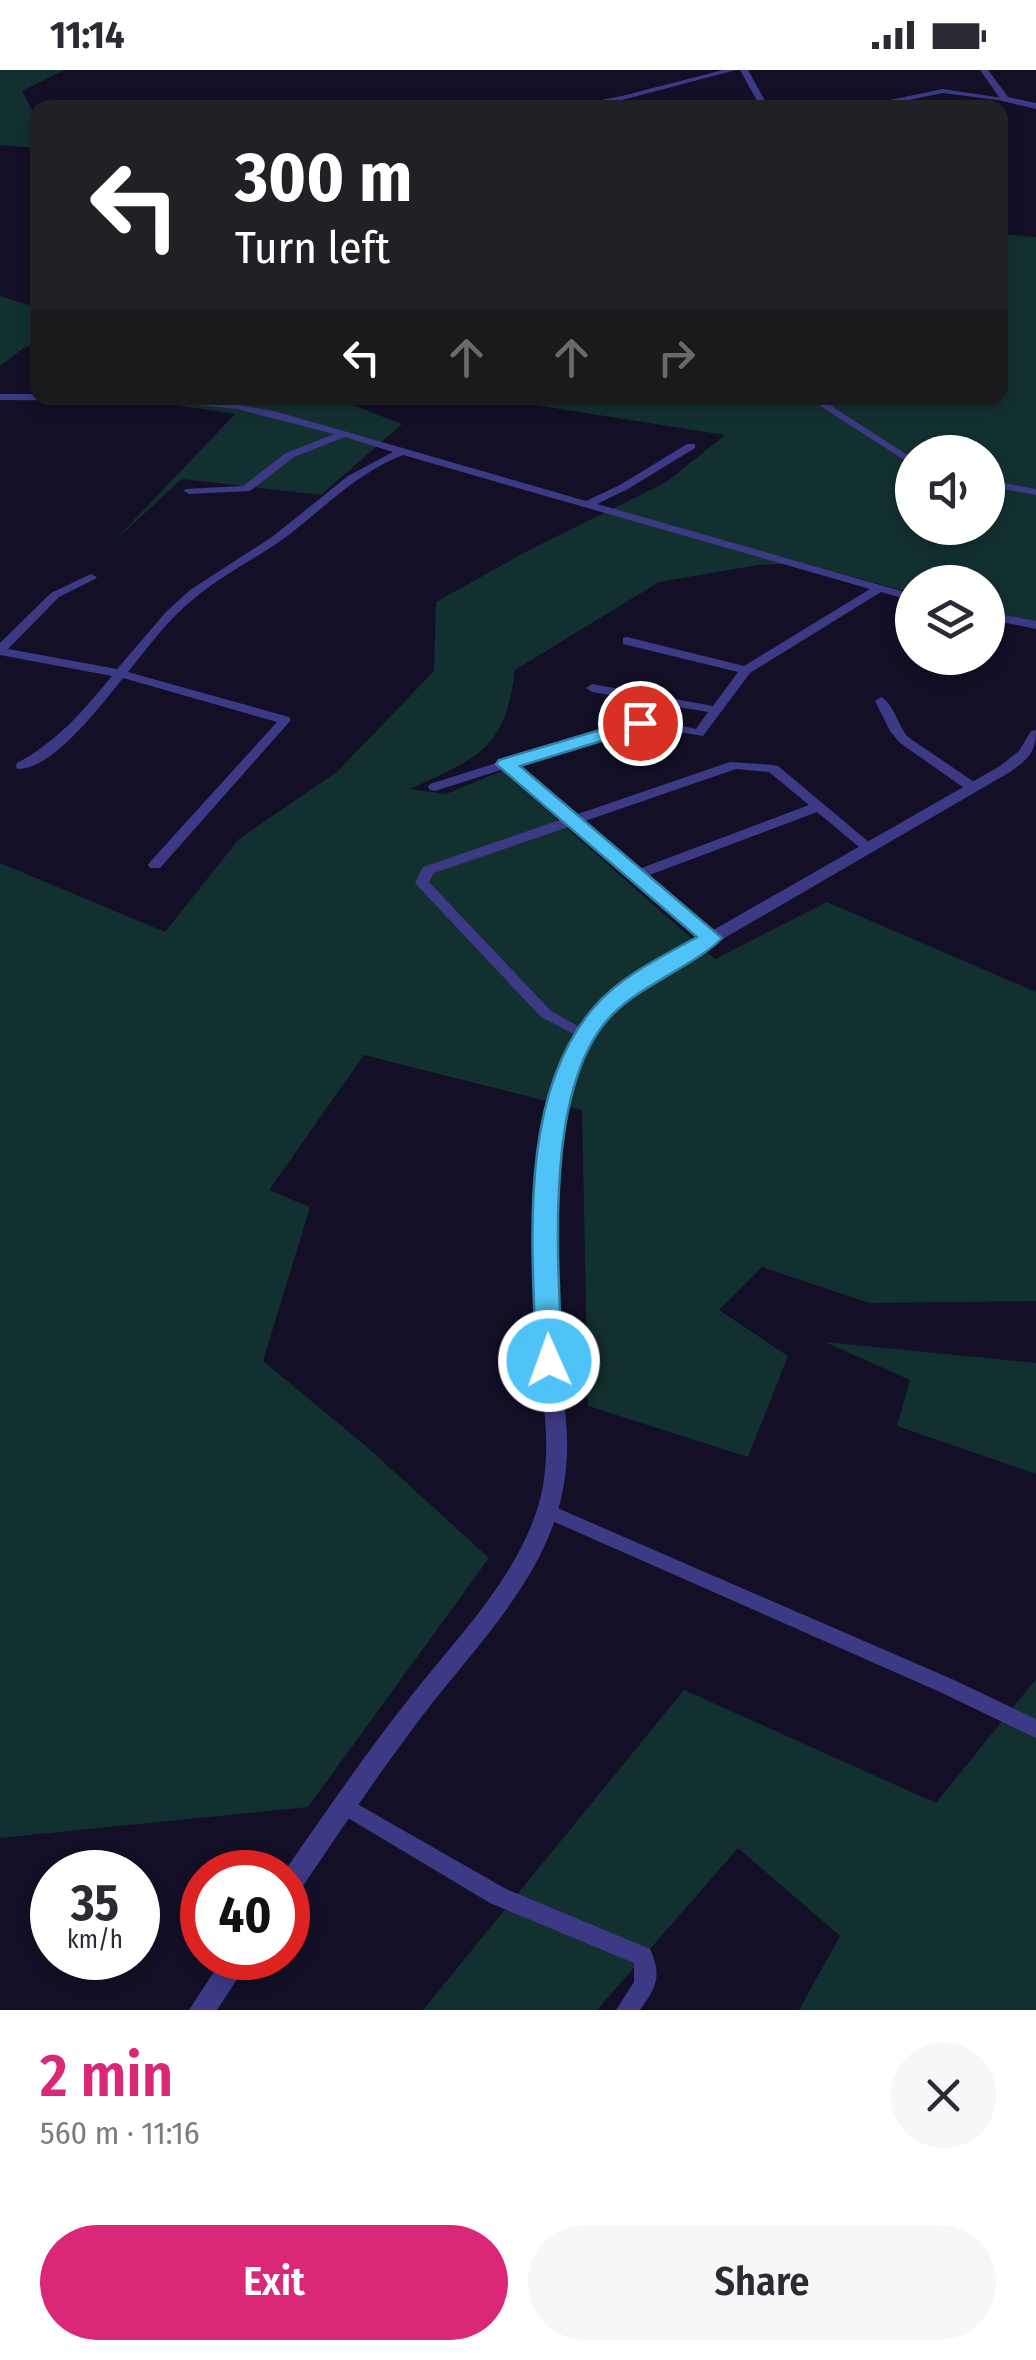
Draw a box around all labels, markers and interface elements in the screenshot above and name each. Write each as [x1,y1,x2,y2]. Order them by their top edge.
text: 11:14 [50,12,124,58]
text: 300 m [235,136,413,220]
icon: left [70,140,200,270]
text: Turn left [235,221,390,275]
icon: left [334,330,389,385]
icon: ahead [439,330,494,385]
icon: ahead [544,330,599,385]
icon: right [649,330,704,385]
map controls [895,435,1005,675]
button: sound [895,435,1005,545]
button: layers [895,565,1005,675]
pin [598,681,683,766]
icon: arrive [613,696,668,751]
position arrow [497,1309,601,1413]
speed limit sign: 40 [180,1850,310,1980]
text: 35 [71,1873,119,1933]
text: km/h [67,1925,123,1955]
text: 2 min [40,2040,173,2112]
button: close [891,2043,996,2148]
text: 560 m · 11:16 [40,2114,200,2152]
button: Exit [40,2225,508,2340]
button: Share [528,2225,996,2340]

